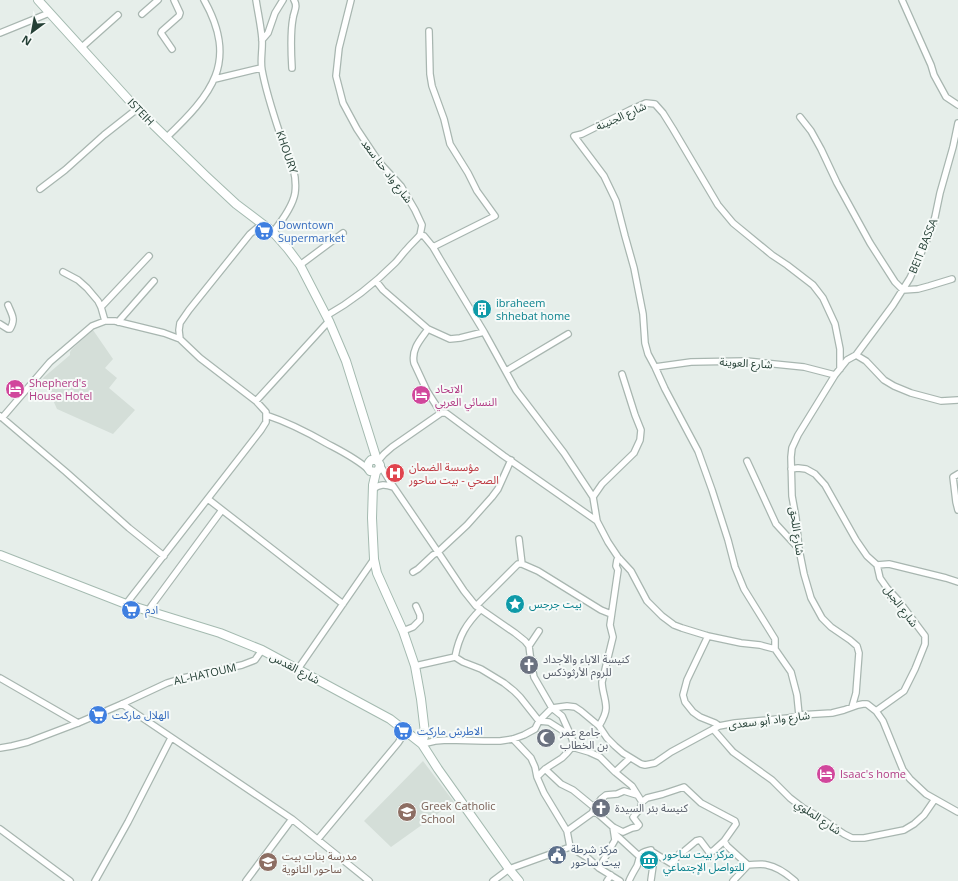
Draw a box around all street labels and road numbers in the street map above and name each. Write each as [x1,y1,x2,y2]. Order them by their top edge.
street label: ISTEIH [125,95,158,129]
street label: شارع الجنينة [593,98,649,134]
street label: KHOURY [273,128,302,176]
street label: شارع واد حنا سعد [358,136,417,207]
street label: BEIT BASSA [905,216,940,276]
street label: شارع العوينة [719,354,773,372]
street label: شارع اللحق [786,506,808,557]
street label: شارع الجبل [880,582,922,631]
street label: شارع القدس [267,648,323,688]
street label: AL-HATOUM [172,659,238,688]
street label: شارع واد أبو سعدى [727,707,811,733]
street label: شارع الملوي [791,796,845,840]

